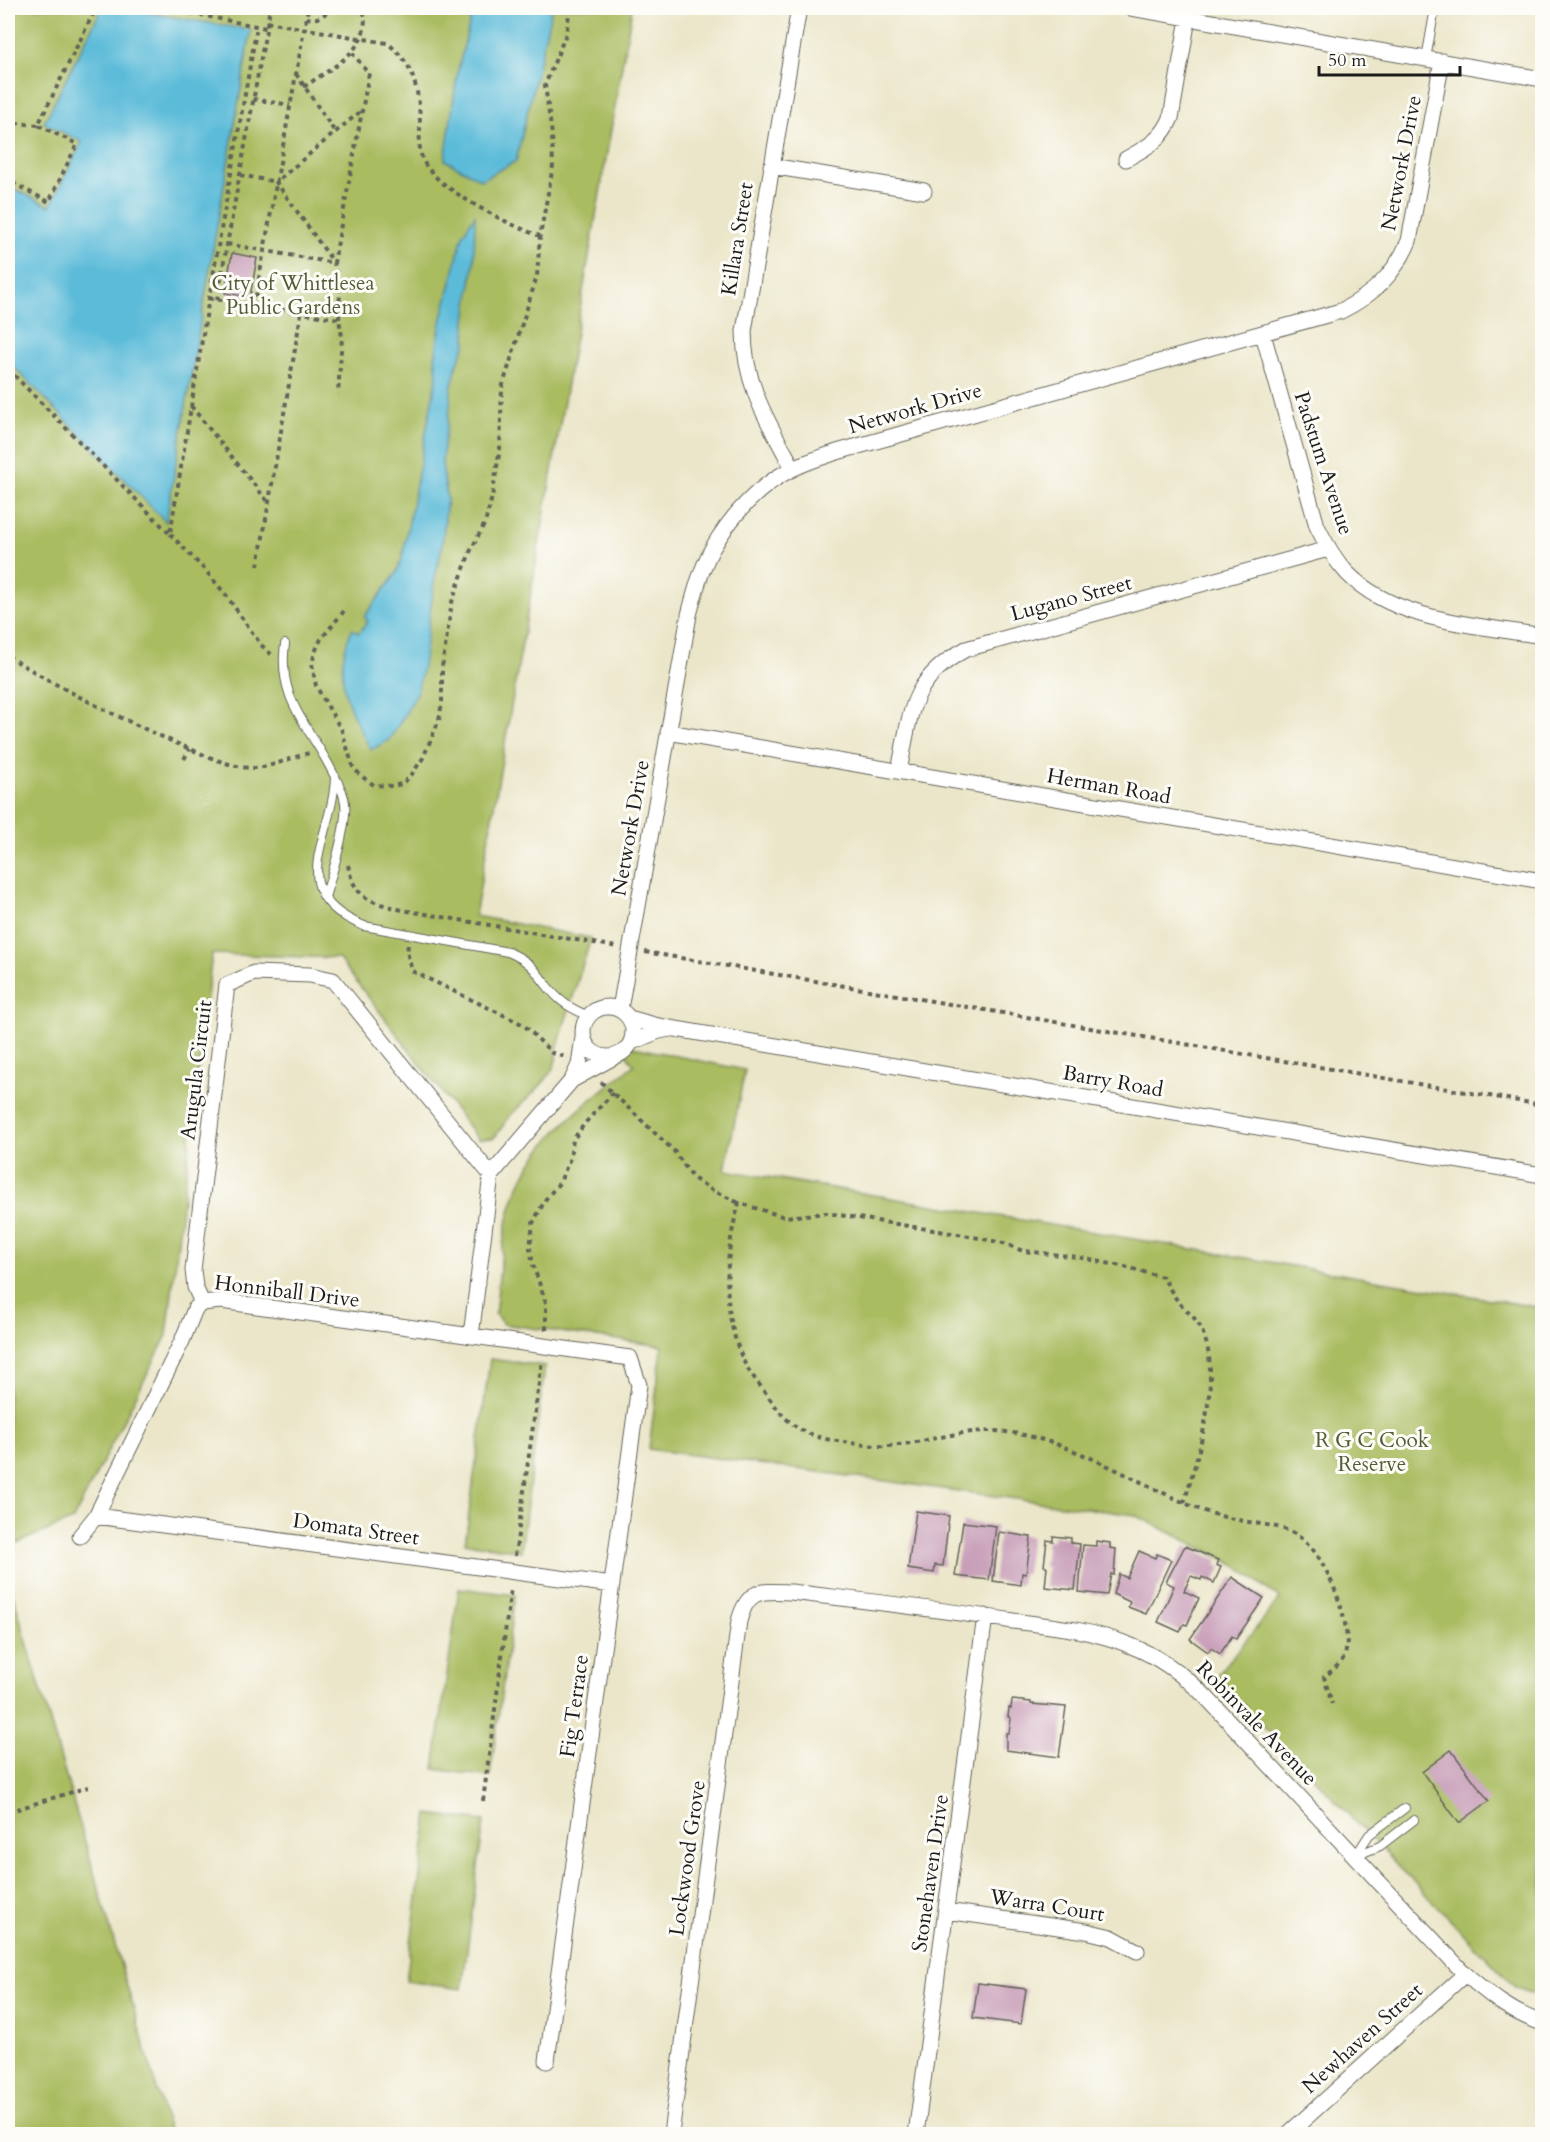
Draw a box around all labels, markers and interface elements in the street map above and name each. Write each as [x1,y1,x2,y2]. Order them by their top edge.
scale bar [1319,39,1460,77]
text: 50 m [1328,48,1367,73]
street label: Network Drive [1374,93,1429,233]
street label: Killara Street [714,180,761,298]
park label: City of Whittlesea Public Gardens [211,269,375,322]
street label: Network Drive [845,376,985,441]
street label: Padstum Avenue [1287,388,1360,539]
street label: Lugano Street [1007,568,1135,629]
street label: Network Drive [604,758,657,898]
street label: Herman Road [1045,761,1173,812]
street label: Arugula Circuit [174,998,220,1142]
street label: Barry Road [1060,1058,1165,1105]
street label: Honniball Drive [213,1268,361,1315]
park label: R G C Cook Reserve [1315,1426,1430,1479]
street label: Domata Street [291,1506,421,1553]
street label: Fig Terrace [553,1653,596,1759]
street label: Robinvale Avenue [1189,1655,1324,1792]
street label: Lockwood Grove [662,1778,713,1938]
street label: Stonehaven Drive [905,1792,956,1954]
street label: Warra Court [987,1882,1107,1929]
street label: Newhaven Street [1296,1976,1429,2100]

